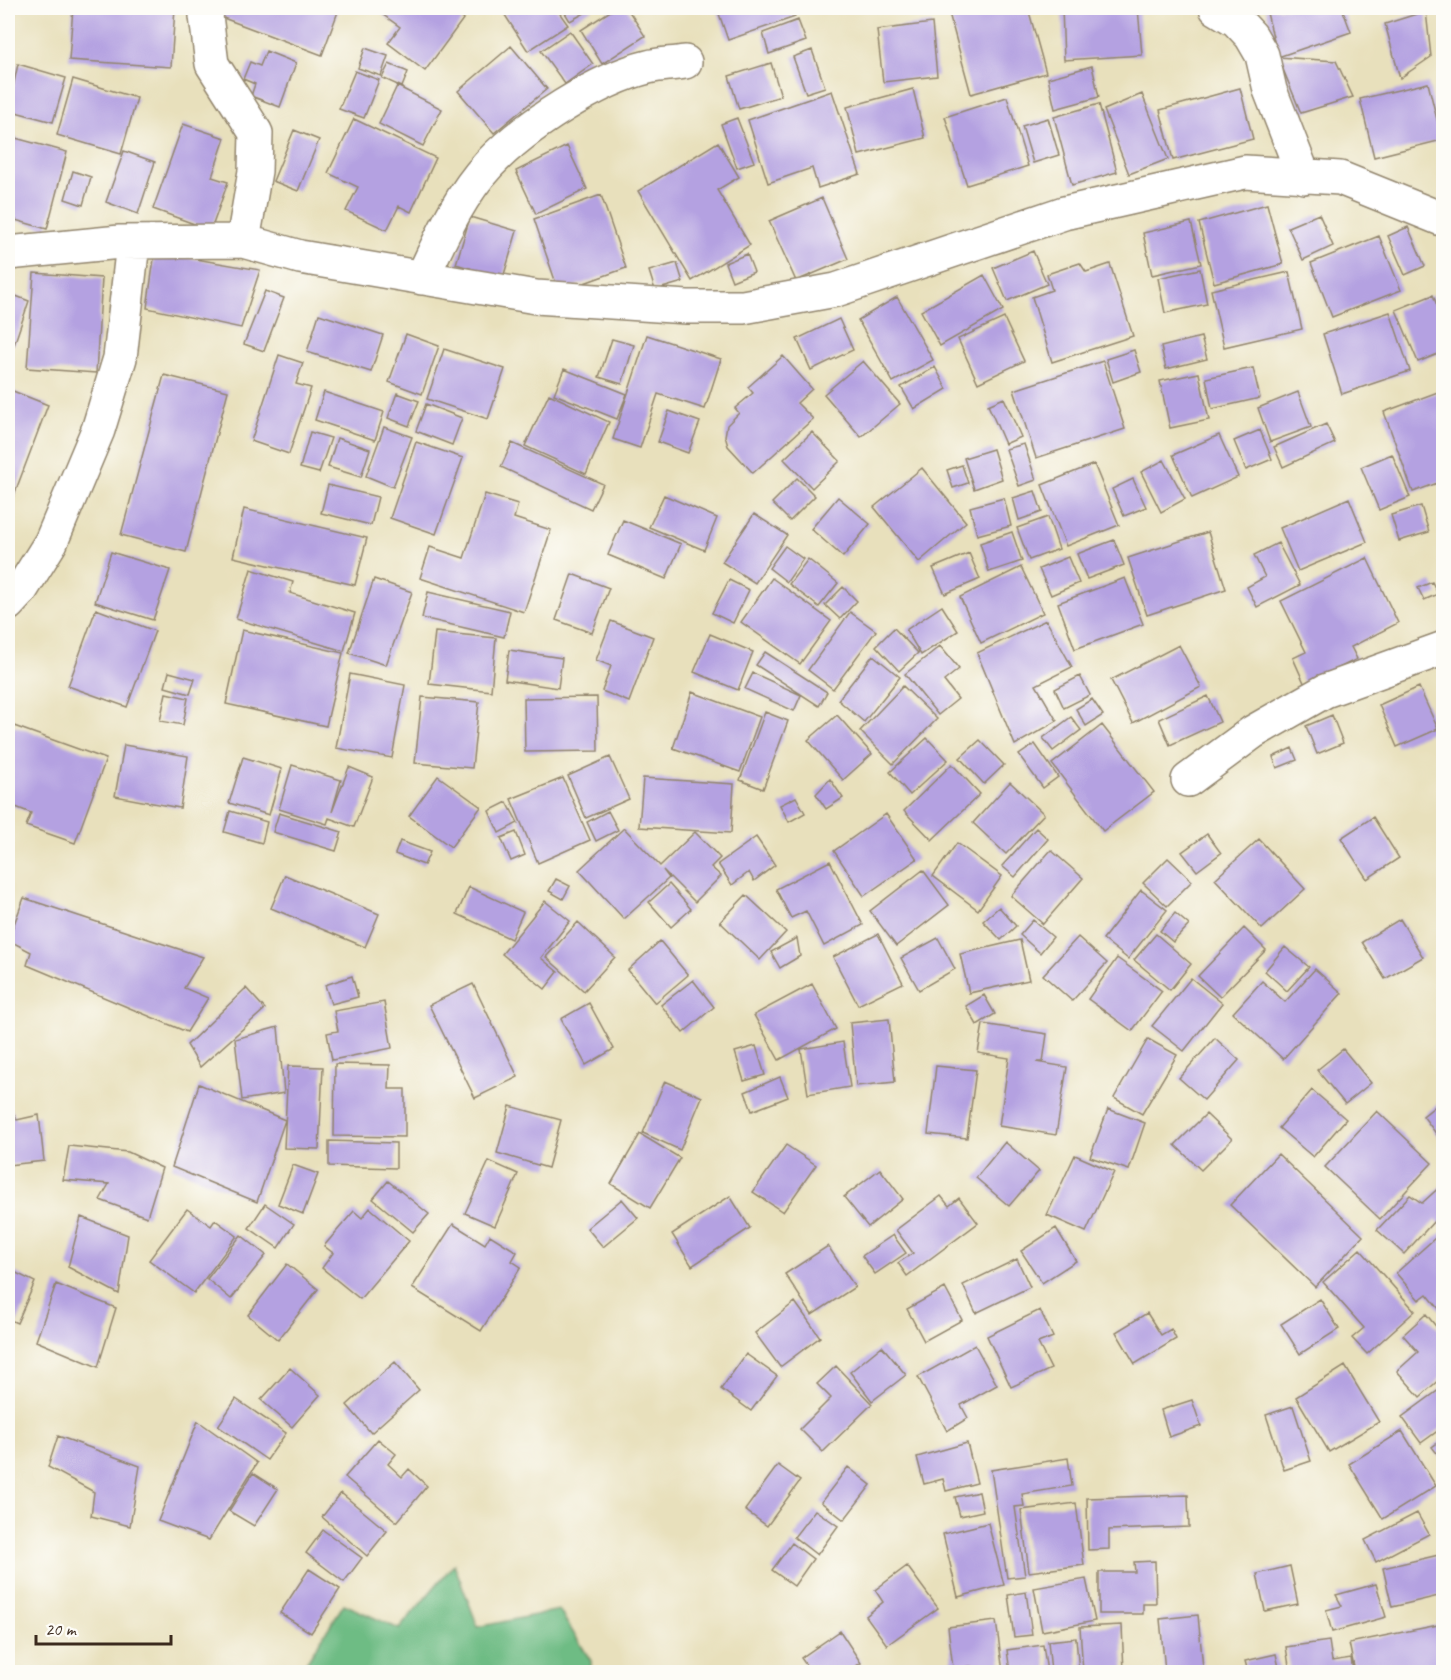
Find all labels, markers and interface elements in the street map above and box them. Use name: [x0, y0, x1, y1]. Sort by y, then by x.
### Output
scale bar: [36, 1608, 171, 1646]
text: 20 m: [45, 1618, 78, 1640]

